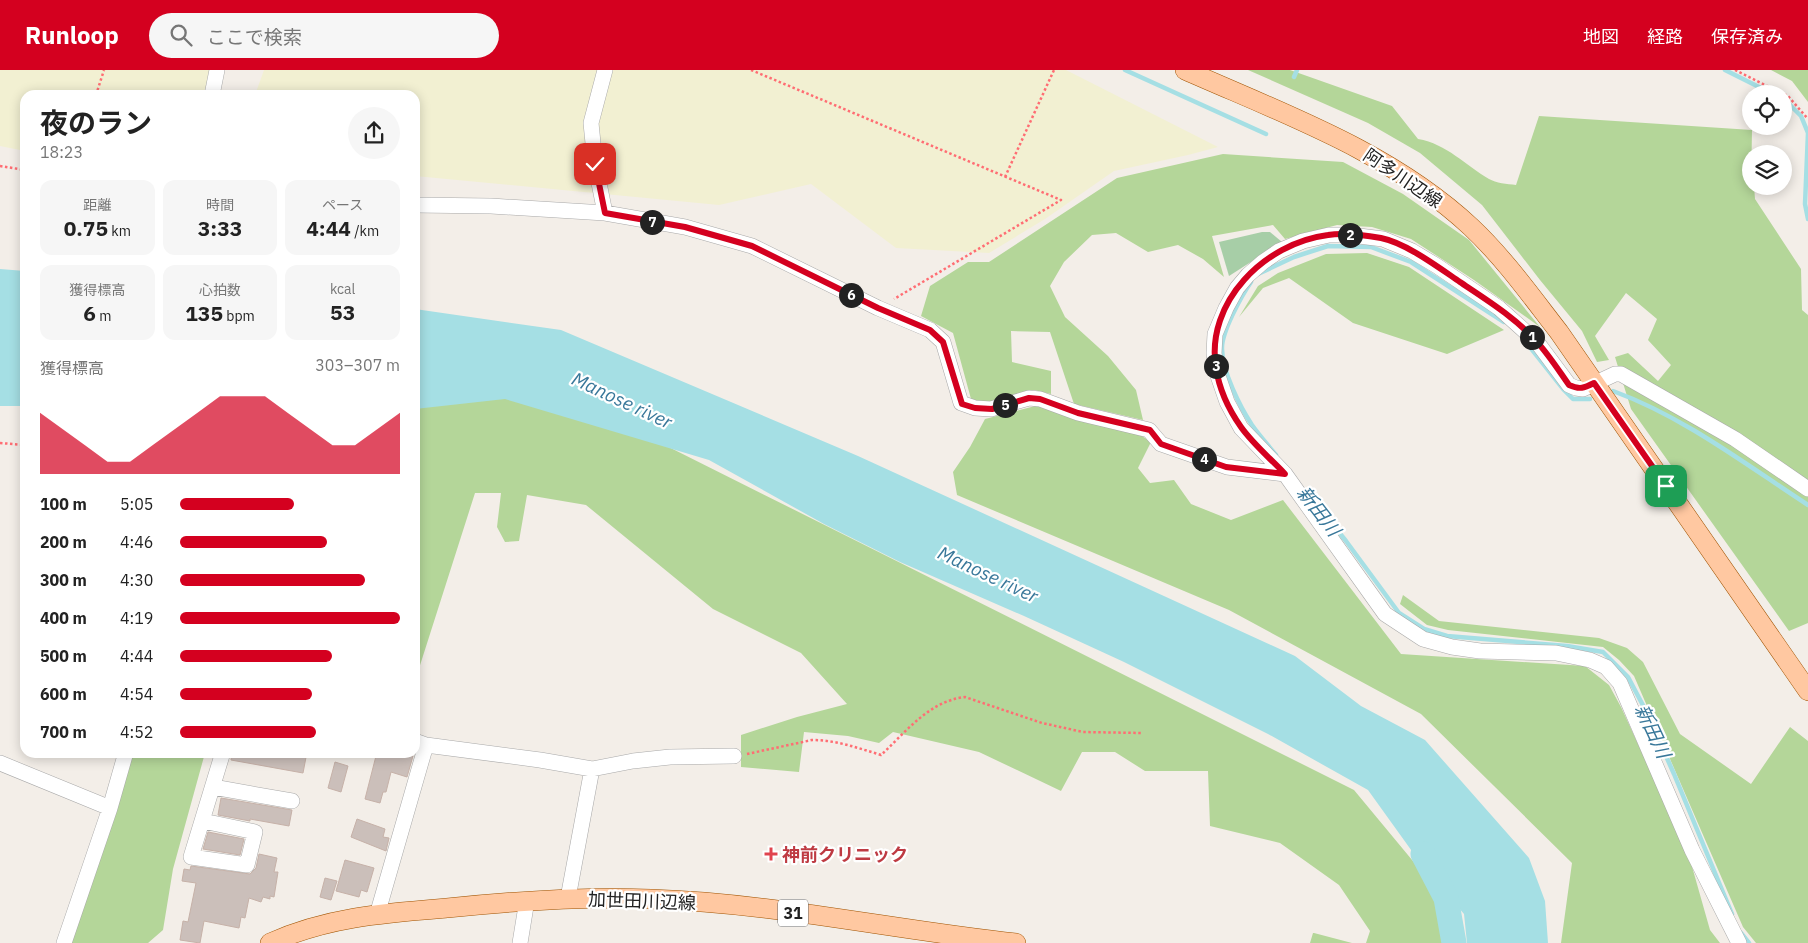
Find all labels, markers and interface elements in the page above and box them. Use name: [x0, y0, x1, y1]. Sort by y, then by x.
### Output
search box: [149, 13, 499, 58]
text: Runloop: [25, 19, 119, 51]
icon: search: [167, 21, 195, 49]
text: ここで検索: [207, 25, 302, 49]
text: 地図: [1583, 25, 1619, 48]
text: 経路: [1647, 25, 1683, 48]
text: 保存済み: [1711, 25, 1783, 48]
map controls: [1742, 85, 1792, 195]
button: locate: [1742, 85, 1792, 135]
text: 夜のラン: [40, 104, 152, 141]
button: share: [348, 107, 400, 159]
text: 18:23: [40, 142, 83, 162]
pin: [574, 143, 616, 185]
street label: 阿多川辺線: [1359, 143, 1447, 213]
button: layers: [1742, 145, 1792, 195]
icon: check: [581, 150, 609, 178]
text: 距離: [83, 196, 111, 214]
text: 時間: [206, 196, 234, 214]
text: ペース: [322, 196, 363, 214]
pin: 7: [640, 210, 664, 234]
text: 7: [648, 213, 657, 231]
text: 0.75: [64, 214, 108, 242]
text: 3:33: [198, 214, 242, 242]
text: 4:44: [306, 214, 351, 242]
text: km: [108, 222, 131, 240]
text: /km: [351, 222, 379, 240]
pin: 2: [1338, 222, 1362, 248]
text: 2: [1346, 226, 1355, 244]
text: kcal: [330, 280, 355, 298]
text: 獲得標高: [69, 281, 125, 299]
text: 心拍数: [199, 281, 241, 299]
pin: 6: [838, 282, 864, 308]
text: 6: [847, 286, 856, 304]
text: 53: [330, 298, 355, 326]
text: 6: [83, 299, 96, 327]
text: 135: [185, 299, 223, 327]
text: m: [96, 307, 111, 325]
text: bpm: [223, 307, 255, 325]
pin: 1: [1520, 324, 1544, 350]
text: 1: [1528, 328, 1537, 346]
pin: 3: [1204, 354, 1228, 378]
text: 303–307 m: [315, 355, 400, 375]
text: 3: [1212, 357, 1221, 375]
text: 獲得標高: [40, 358, 104, 378]
water label: Manose river: [568, 366, 677, 434]
pin: 5: [992, 392, 1018, 418]
text: 5: [1001, 396, 1010, 414]
pin: 4: [1192, 446, 1216, 472]
text: 4: [1200, 450, 1209, 468]
pin: [1645, 465, 1687, 507]
icon: arrive: [1652, 472, 1680, 500]
water label: 新田川: [1292, 481, 1347, 542]
text: 100 m: [40, 494, 87, 514]
text: 5:05: [120, 494, 153, 514]
text: 200 m: [40, 532, 87, 552]
text: 4:46: [120, 532, 153, 552]
water label: Manose river: [934, 540, 1043, 608]
text: 300 m: [40, 570, 87, 590]
text: 4:30: [120, 570, 153, 590]
text: 400 m: [40, 608, 87, 628]
text: 4:19: [120, 608, 153, 628]
text: 500 m: [40, 646, 87, 666]
text: 4:44: [120, 646, 153, 666]
text: 600 m: [40, 684, 87, 704]
text: 4:54: [120, 684, 153, 704]
water label: 新田川: [1630, 700, 1677, 764]
text: 700 m: [40, 722, 87, 742]
text: 4:52: [120, 722, 153, 742]
place label: 神前クリニック: [782, 843, 908, 866]
marker: 神前クリニック: [764, 847, 778, 861]
street label: 加世田川辺線: [588, 888, 696, 914]
road number: 31: [778, 900, 808, 926]

